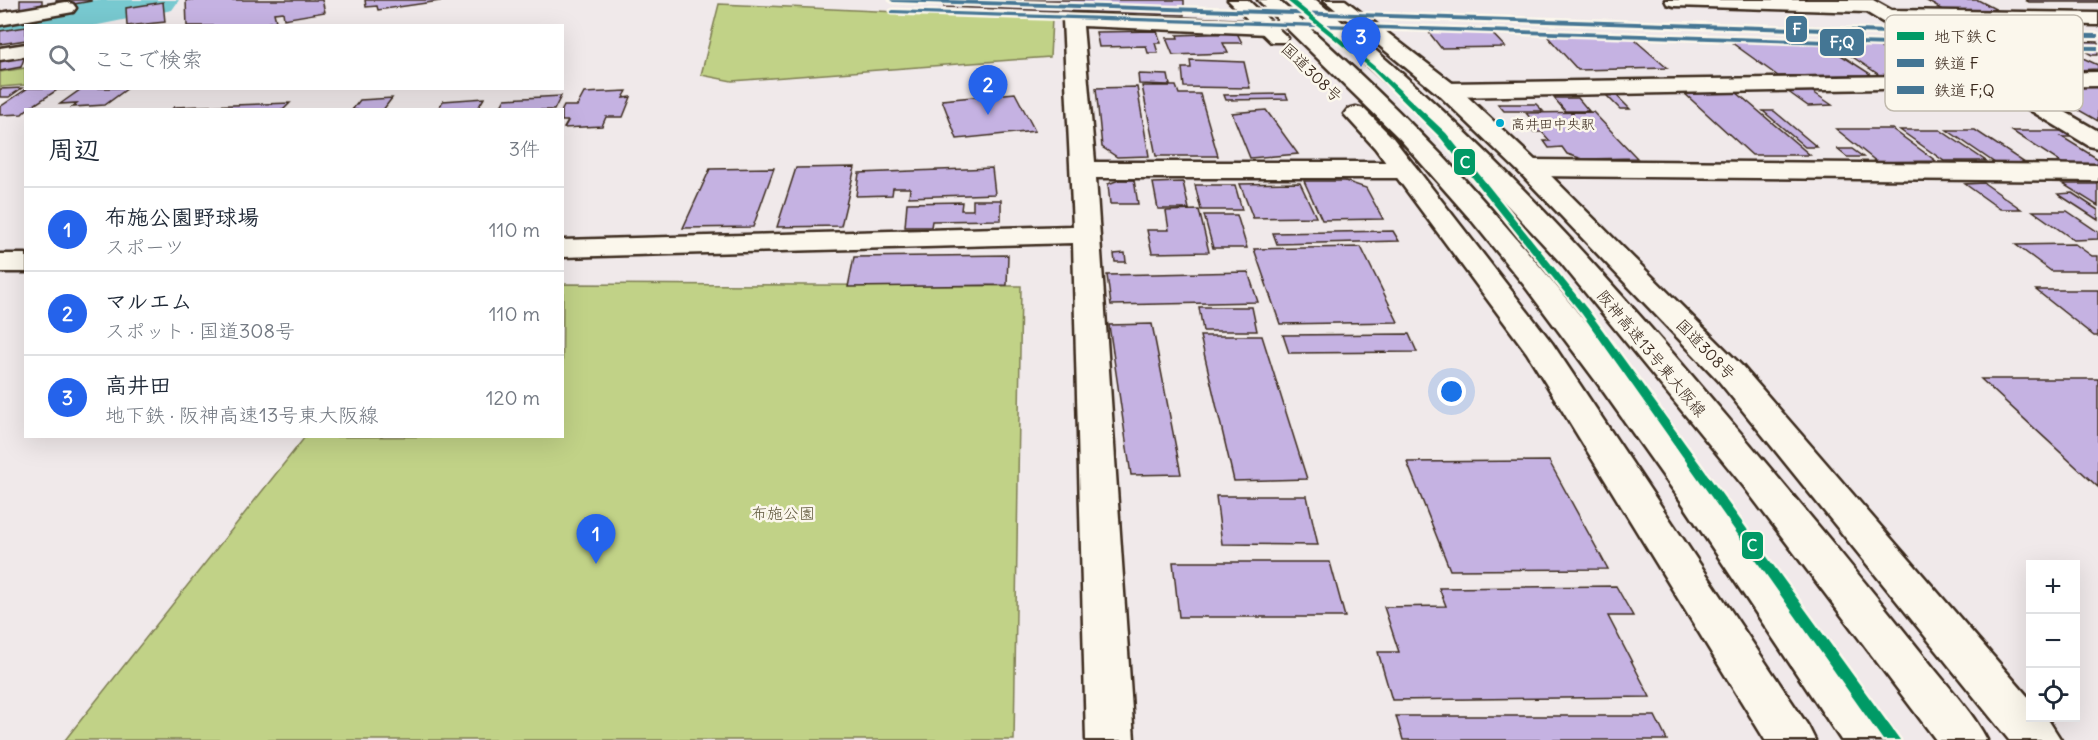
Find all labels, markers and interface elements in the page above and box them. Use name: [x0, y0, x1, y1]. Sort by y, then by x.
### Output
line badge: F: [1785, 15, 1808, 43]
legend: [1885, 15, 2083, 111]
pin: 3: [1342, 17, 1380, 67]
text: F: [1792, 19, 1802, 39]
search box: [24, 24, 564, 90]
text: 地下鉄 C: [1934, 26, 1996, 46]
line badge: F;Q: [1819, 28, 1865, 57]
text: F;Q: [1830, 32, 1854, 52]
street label: 国道308号: [1277, 38, 1347, 106]
icon: search: [45, 41, 78, 74]
text: ここで検索: [93, 45, 203, 73]
text: 鉄道 F: [1934, 53, 1979, 73]
pin: 2: [968, 66, 1008, 115]
text: 鉄道 F;Q: [1934, 80, 1995, 100]
place label: 高井田中央駅: [1511, 115, 1595, 133]
marker: 高井田中央駅: [1494, 117, 1506, 129]
text: 周辺: [48, 133, 100, 166]
text: 3件: [509, 136, 540, 161]
line badge: C: [1453, 148, 1476, 176]
text: C: [1460, 152, 1471, 172]
text: 布施公園野球場: [105, 203, 259, 231]
text: 1: [64, 217, 71, 242]
text: 110 m: [489, 217, 540, 242]
text: スポーツ: [105, 234, 185, 259]
street label: 阪神高速13号東大阪線: [1593, 285, 1711, 421]
text: マルエム: [105, 287, 193, 315]
text: 2: [62, 301, 73, 326]
text: 110 m: [489, 301, 540, 326]
street label: 国道308号: [1672, 314, 1740, 384]
text: スポット · 国道308号: [105, 318, 295, 343]
text: 高井田: [105, 371, 171, 399]
your location: [1437, 377, 1466, 406]
text: 3: [62, 385, 73, 410]
text: 120 m: [486, 385, 540, 410]
text: 地下鉄 · 阪神高速13号東大阪線: [105, 402, 378, 427]
park label: 布施公園: [751, 503, 815, 523]
pin: 1: [576, 514, 616, 564]
line badge: C: [1741, 531, 1764, 560]
text: C: [1747, 535, 1758, 555]
map controls: [2026, 560, 2080, 722]
button: +: [2026, 560, 2080, 614]
button: −: [2026, 614, 2080, 668]
button: locate: [2026, 668, 2080, 722]

